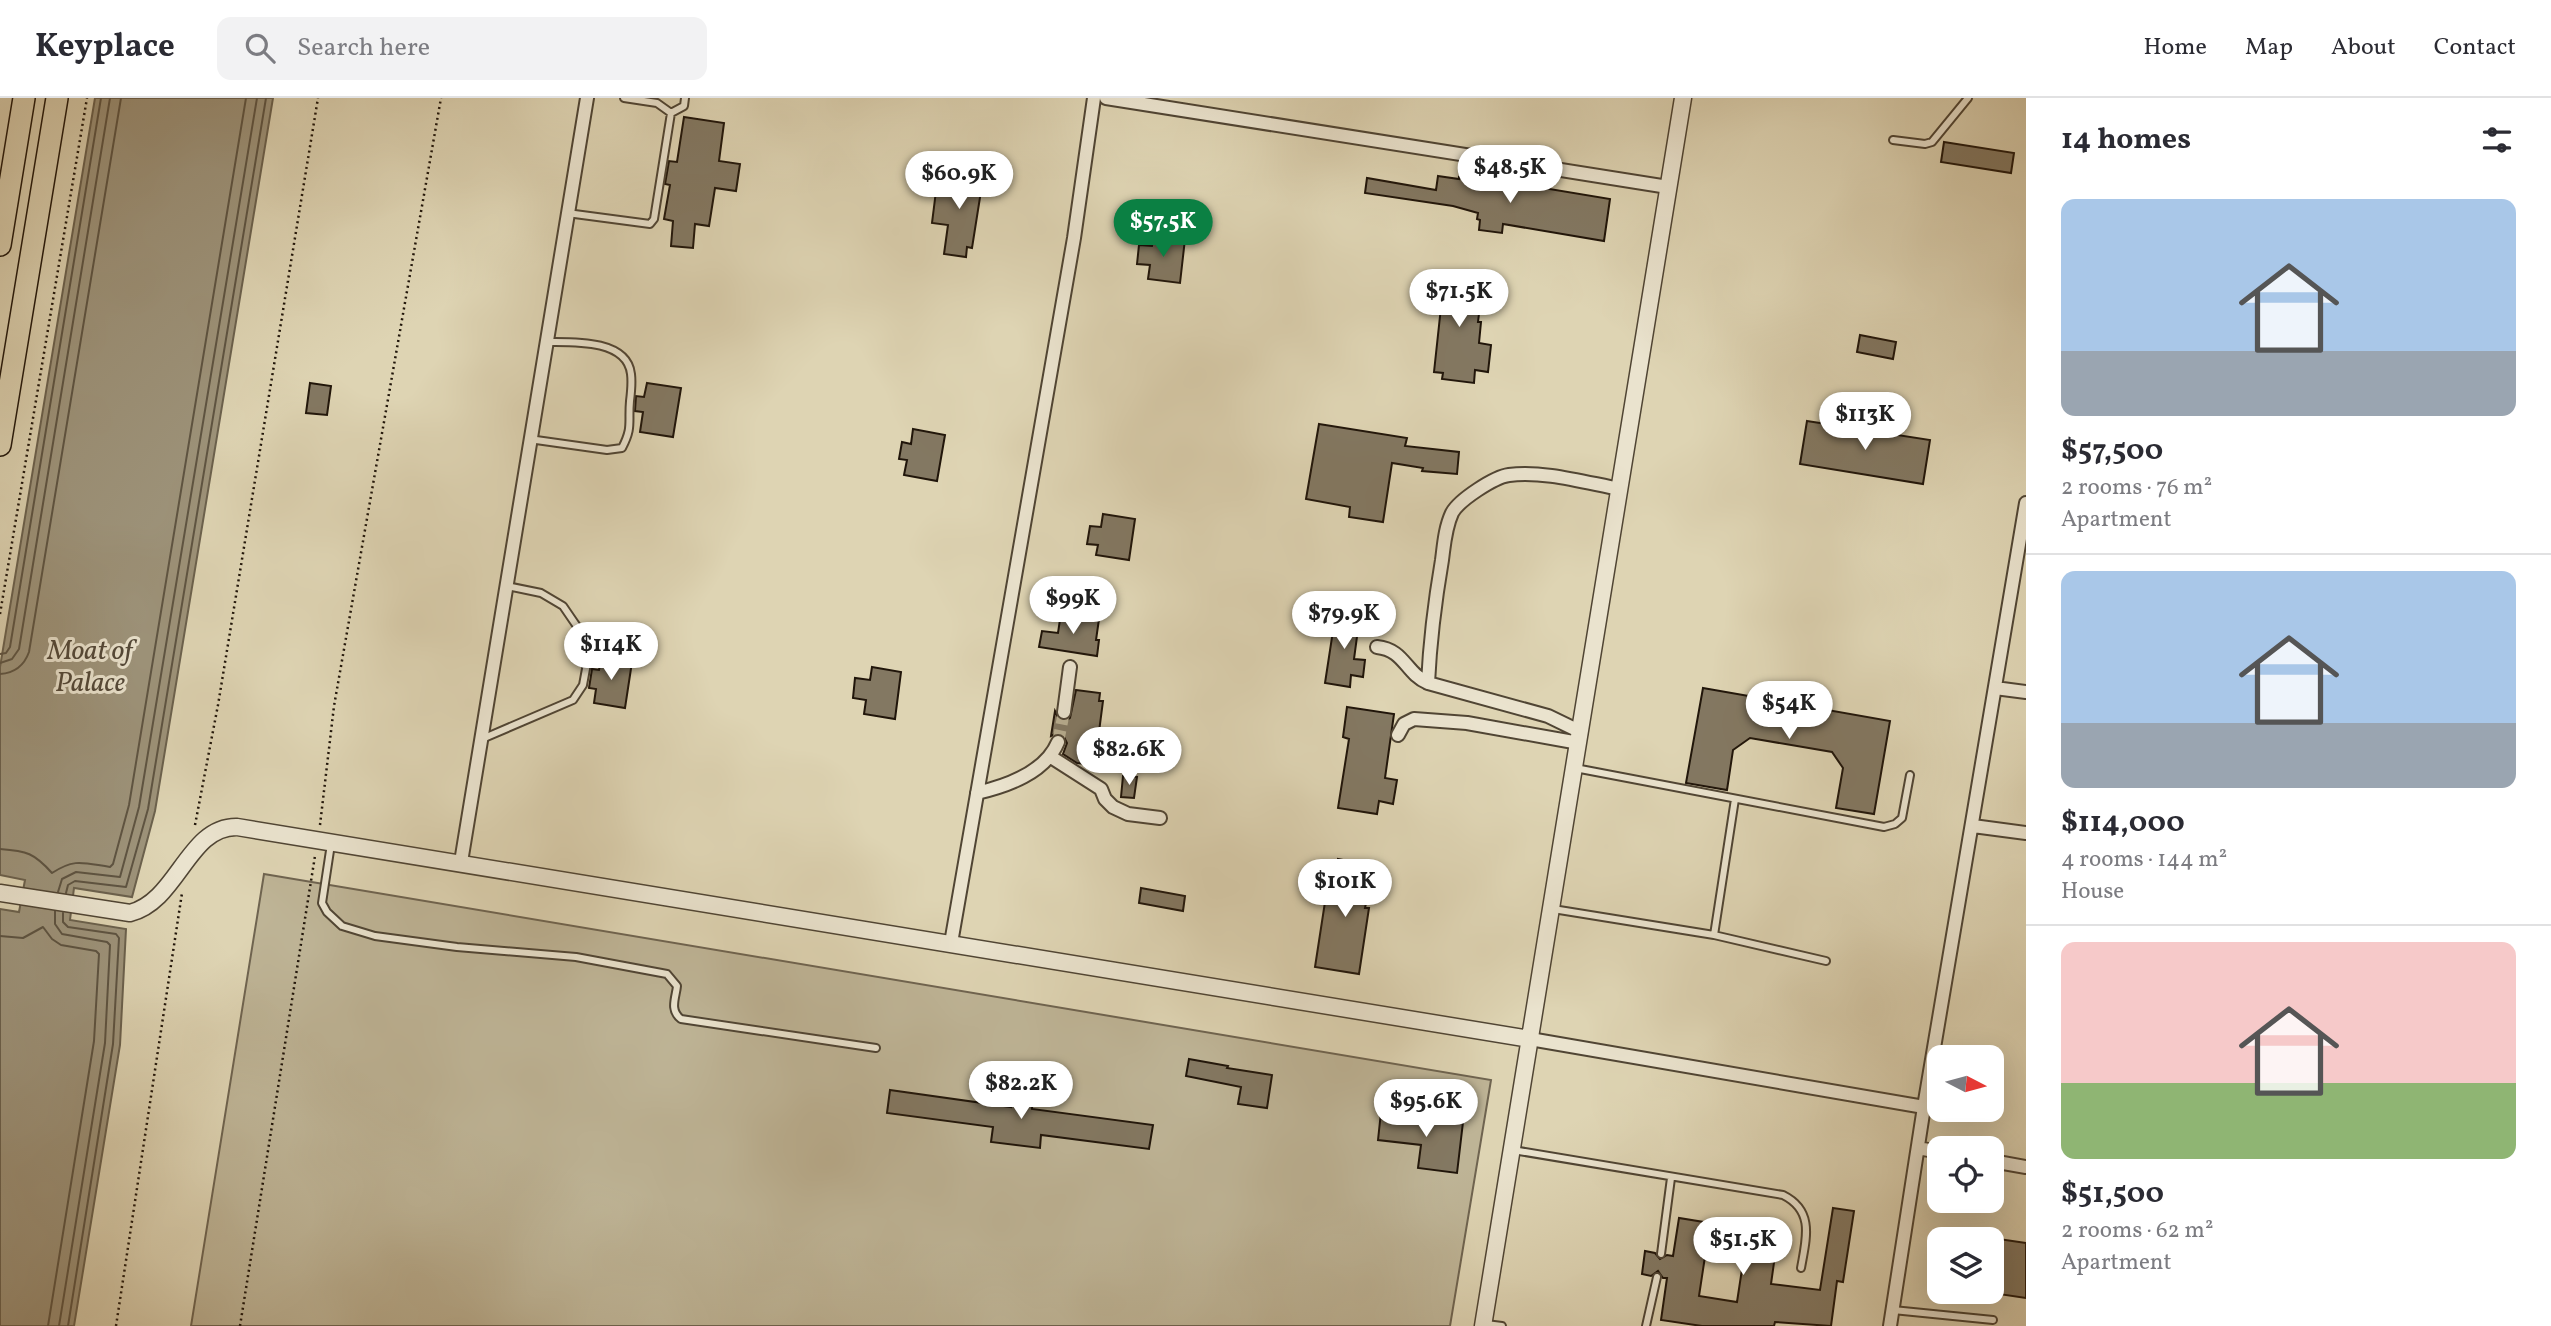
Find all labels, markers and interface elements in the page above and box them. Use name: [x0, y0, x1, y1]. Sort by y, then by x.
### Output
search box: [217, 17, 707, 80]
text: Keyplace: [35, 25, 175, 71]
icon: search: [241, 29, 279, 67]
text: Search here: [297, 30, 430, 66]
text: Home: [2143, 31, 2207, 65]
text: Map: [2245, 31, 2293, 65]
text: About: [2331, 31, 2396, 65]
text: Contact: [2434, 31, 2516, 65]
text: 14 homes: [2061, 119, 2191, 161]
icon: filters: [2478, 121, 2516, 159]
pin: $48.5K: [1453, 146, 1567, 205]
pin: $60.9K: [902, 152, 1016, 211]
text: $48.5K: [1474, 152, 1546, 184]
text: $60.9K: [921, 158, 997, 190]
pin: $57.5K: [1106, 200, 1220, 259]
text: $57.5K: [1130, 206, 1196, 238]
icon: home: [2226, 245, 2352, 371]
pin: $71.5K: [1402, 270, 1516, 329]
text: $71.5K: [1425, 276, 1493, 308]
pin: $113K: [1816, 392, 1914, 452]
text: $113K: [1835, 399, 1895, 431]
text: $57,500: [2061, 430, 2163, 472]
text: 2 rooms · 76 m²: [2061, 472, 2212, 504]
text: Apartment: [2061, 504, 2172, 536]
pin: $99K: [1032, 576, 1114, 636]
text: $99K: [1046, 583, 1101, 615]
pin: $79.9K: [1287, 592, 1401, 651]
text: $79.9K: [1308, 598, 1380, 630]
icon: home: [2226, 617, 2352, 743]
pin: $114K: [562, 622, 660, 682]
text: $114K: [580, 629, 642, 661]
water label: Moat of Palace: [46, 632, 137, 703]
pin: $54K: [1748, 682, 1830, 741]
text: $54K: [1762, 688, 1816, 720]
pin: $82.6K: [1072, 728, 1186, 787]
text: $82.6K: [1093, 734, 1165, 766]
text: $114,000: [2061, 802, 2185, 844]
text: 4 rooms · 144 m²: [2061, 844, 2227, 876]
pin: $101K: [1296, 860, 1394, 919]
text: $101K: [1314, 866, 1376, 898]
text: House: [2061, 876, 2124, 908]
icon: home: [2226, 988, 2352, 1114]
north arrow: [1927, 1045, 2004, 1122]
map controls: [1927, 1045, 2004, 1304]
pin: $82.2K: [964, 1062, 1078, 1121]
text: $82.2K: [985, 1068, 1057, 1100]
pin: $95.6K: [1369, 1080, 1483, 1139]
text: $95.6K: [1390, 1086, 1462, 1118]
button: locate: [1927, 1136, 2004, 1213]
text: $51,500: [2061, 1173, 2164, 1215]
text: 2 rooms · 62 m²: [2061, 1215, 2213, 1247]
pin: $51.5K: [1686, 1218, 1800, 1277]
text: $51.5K: [1709, 1224, 1777, 1256]
button: layers: [1927, 1227, 2004, 1304]
text: Apartment: [2061, 1247, 2172, 1279]

